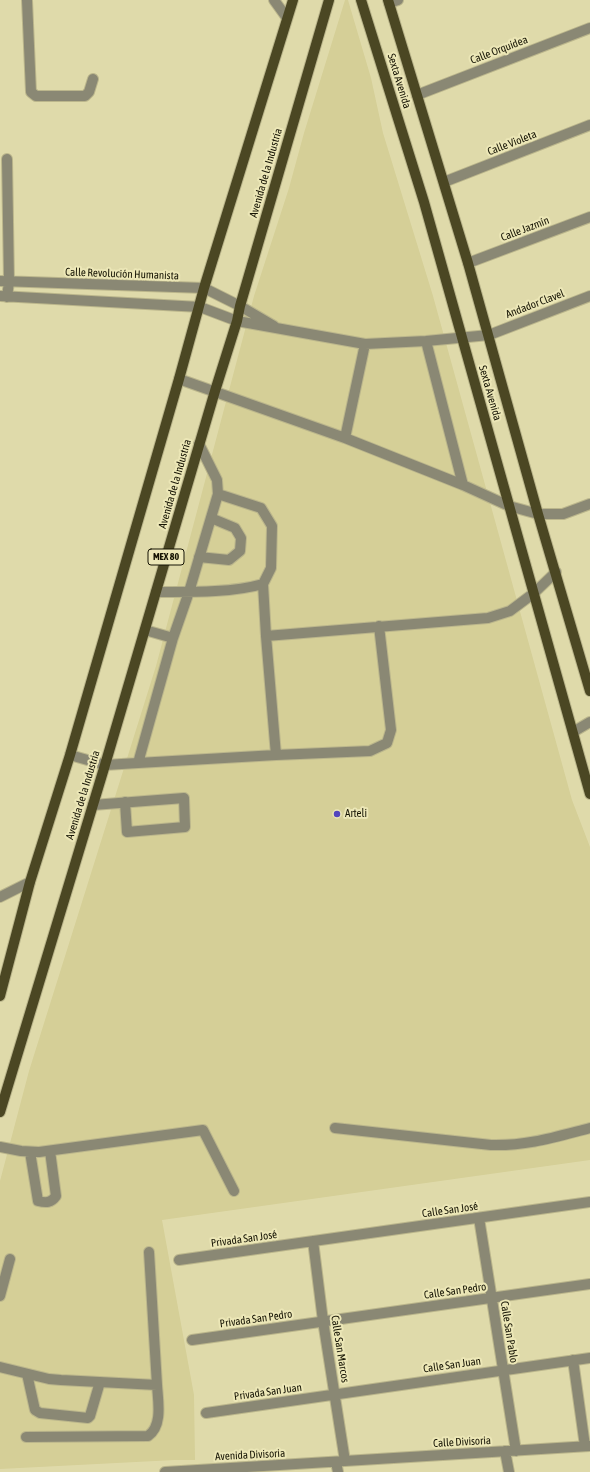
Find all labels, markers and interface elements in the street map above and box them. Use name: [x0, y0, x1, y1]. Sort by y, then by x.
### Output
street label: Calle Orquídea: [468, 33, 530, 67]
street label: Sexta Avenida: [384, 52, 414, 110]
street label: Avenida de la Industria: [247, 127, 285, 219]
street label: Calle Violeta: [486, 128, 538, 158]
street label: Calle Jazmín: [499, 214, 551, 244]
street label: Calle Revolución Humanista: [65, 265, 179, 283]
street label: Andador Clavel: [504, 287, 566, 321]
street label: Sexta Avenida: [476, 364, 504, 422]
street label: Avenida de la Industria: [156, 438, 194, 530]
road number: MEX 80: [148, 549, 184, 565]
street label: Avenida de la Industria: [63, 749, 103, 841]
place label: Arteli: [345, 807, 367, 821]
marker: Arteli: [332, 809, 342, 819]
street label: Calle San José: [421, 1200, 479, 1220]
street label: Privada San José: [210, 1228, 278, 1250]
street label: Calle San Pedro: [423, 1280, 487, 1302]
street label: Calle San Pablo: [498, 1300, 520, 1364]
street label: Privada San Pedro: [219, 1307, 293, 1331]
street label: Calle San Marcos: [328, 1315, 352, 1383]
street label: Calle San Juan: [422, 1354, 482, 1376]
street label: Privada San Juan: [233, 1381, 303, 1403]
street label: Calle Divisoria: [433, 1434, 491, 1450]
street label: Avenida Divisoria: [215, 1447, 285, 1463]

